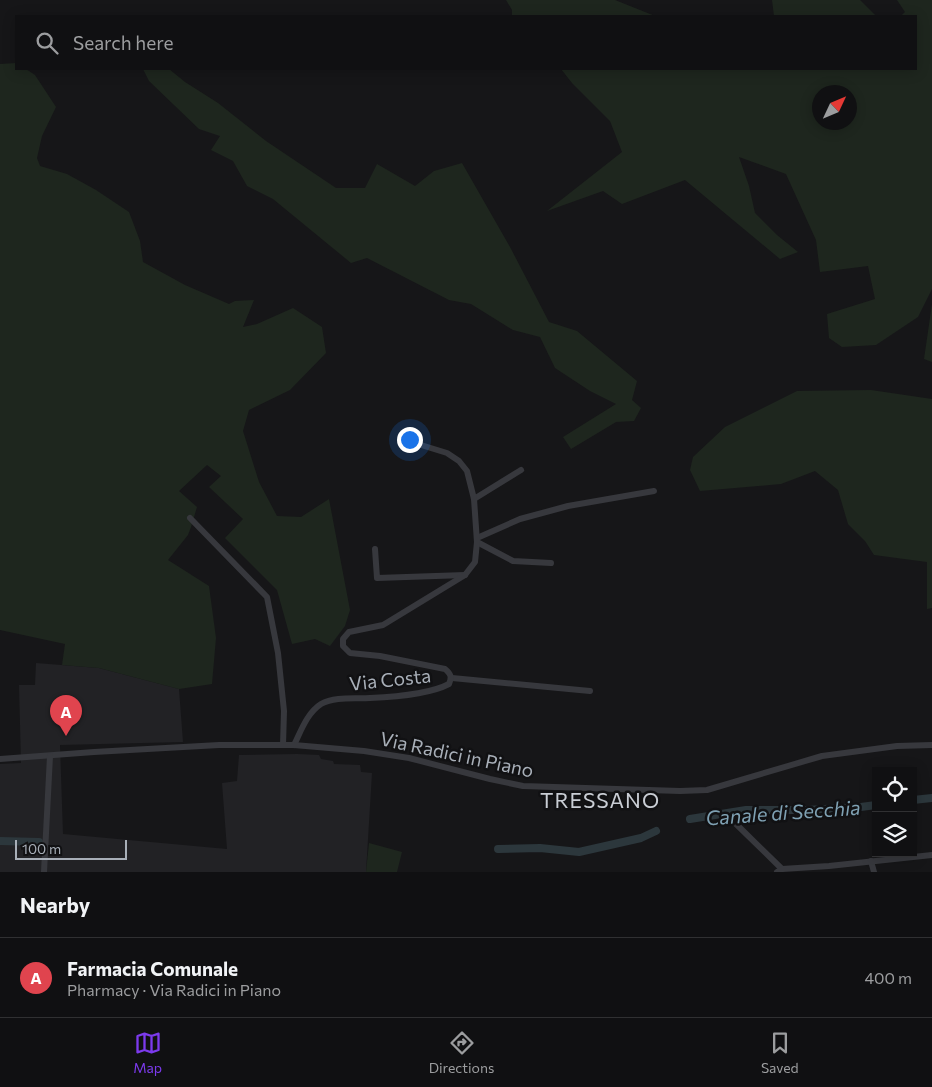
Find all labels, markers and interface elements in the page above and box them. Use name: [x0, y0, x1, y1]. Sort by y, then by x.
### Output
search box: [15, 15, 917, 70]
icon: search: [33, 29, 61, 57]
text: Search here: [73, 31, 173, 54]
north arrow: [812, 85, 857, 130]
your location: [397, 427, 423, 453]
street label: Via Costa: [348, 663, 432, 695]
pin: A: [50, 695, 82, 736]
street label: Via Radici in Piano: [378, 727, 536, 781]
map controls: [872, 767, 917, 857]
button: locate: [872, 767, 917, 812]
district label: TRESSANO: [540, 787, 660, 812]
water label: Canale di Secchia: [705, 795, 861, 829]
button: layers: [872, 812, 917, 857]
scale bar: [15, 837, 128, 860]
text: 100 m: [22, 840, 61, 857]
text: Nearby: [20, 892, 90, 917]
text: Farmacia Comunale: [67, 957, 238, 980]
text: A: [30, 968, 42, 987]
text: 400 m: [864, 968, 912, 987]
text: Pharmacy · Via Radici in Piano: [67, 980, 281, 999]
tab: Map: [133, 1029, 162, 1076]
tab: Directions: [429, 1029, 494, 1076]
tab: Saved: [761, 1029, 799, 1076]

